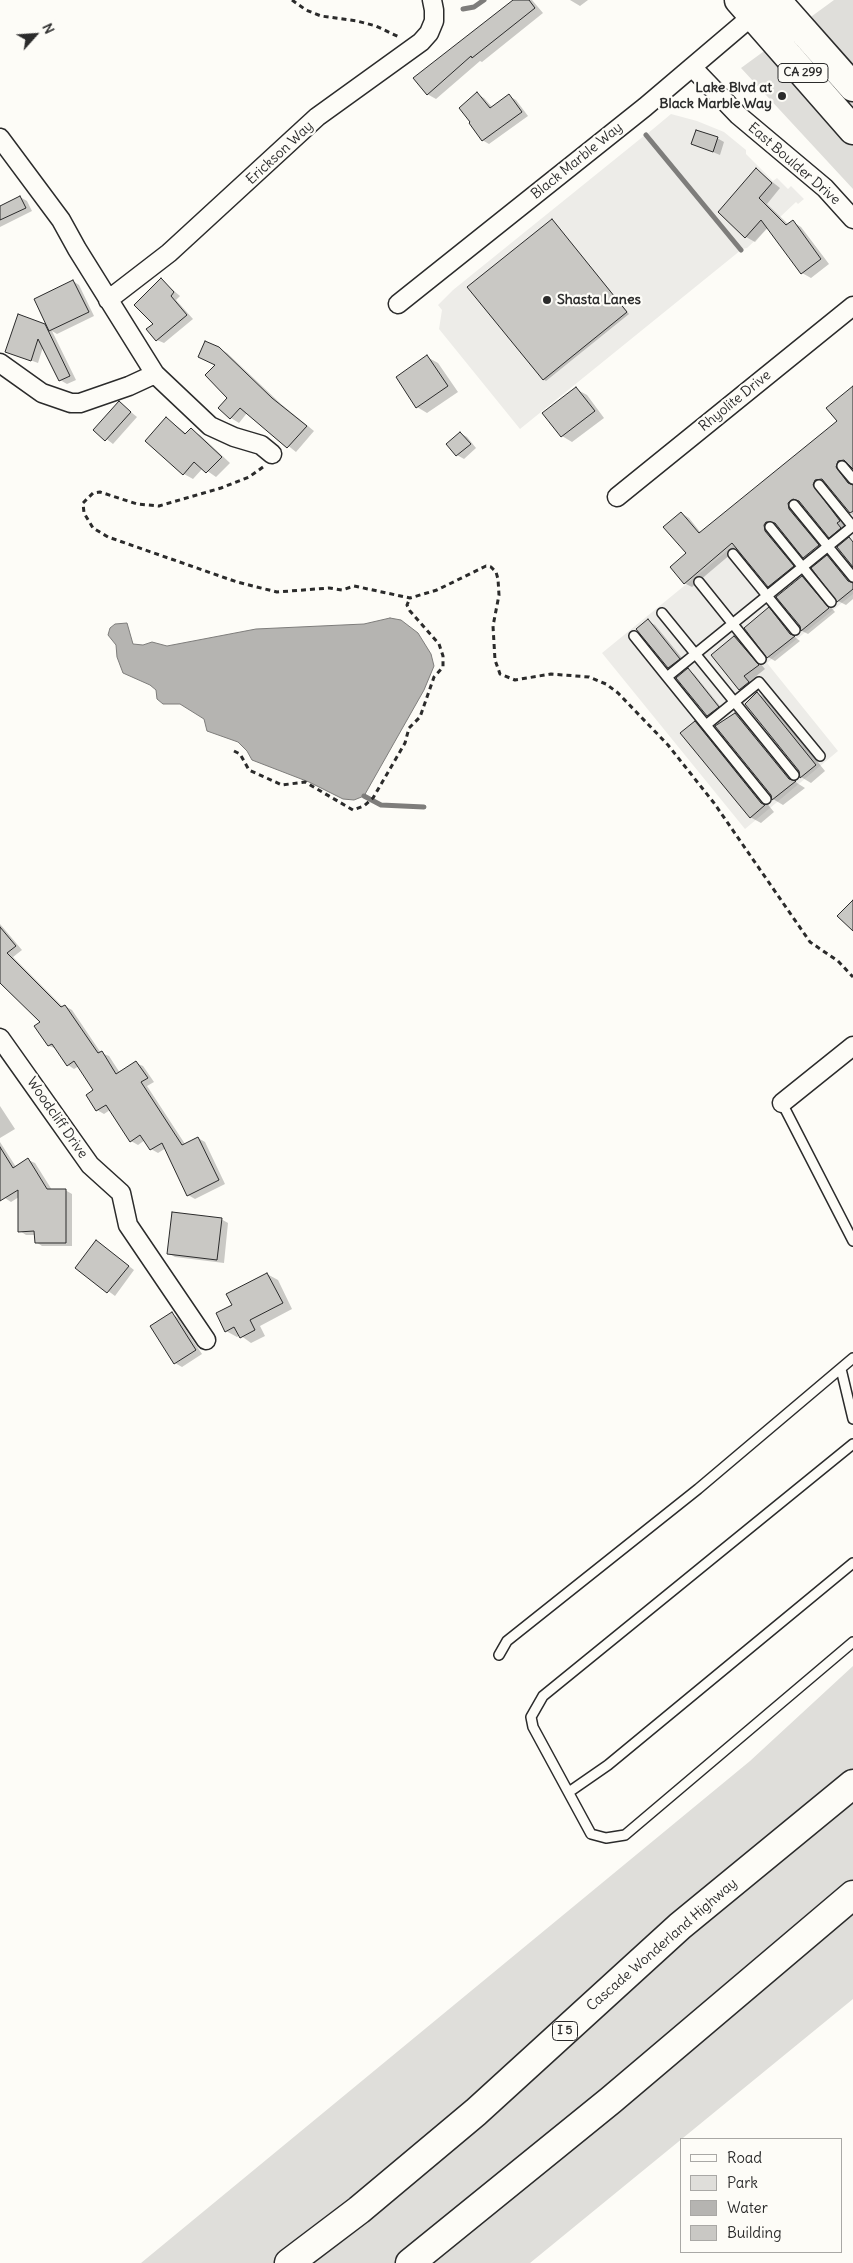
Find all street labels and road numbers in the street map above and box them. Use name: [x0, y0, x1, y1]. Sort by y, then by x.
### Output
road number: CA 299: [778, 64, 828, 82]
street label: Erickson Way: [243, 118, 317, 188]
street label: Black Marble Way: [528, 119, 626, 203]
street label: East Boulder Drive: [744, 119, 844, 209]
street label: Rhyolite Drive: [696, 367, 774, 435]
street label: Woodcliff Drive: [23, 1074, 91, 1162]
street label: Cascade Wonderland Highway: [583, 1875, 741, 2015]
road number: I 5: [552, 2022, 578, 2040]

